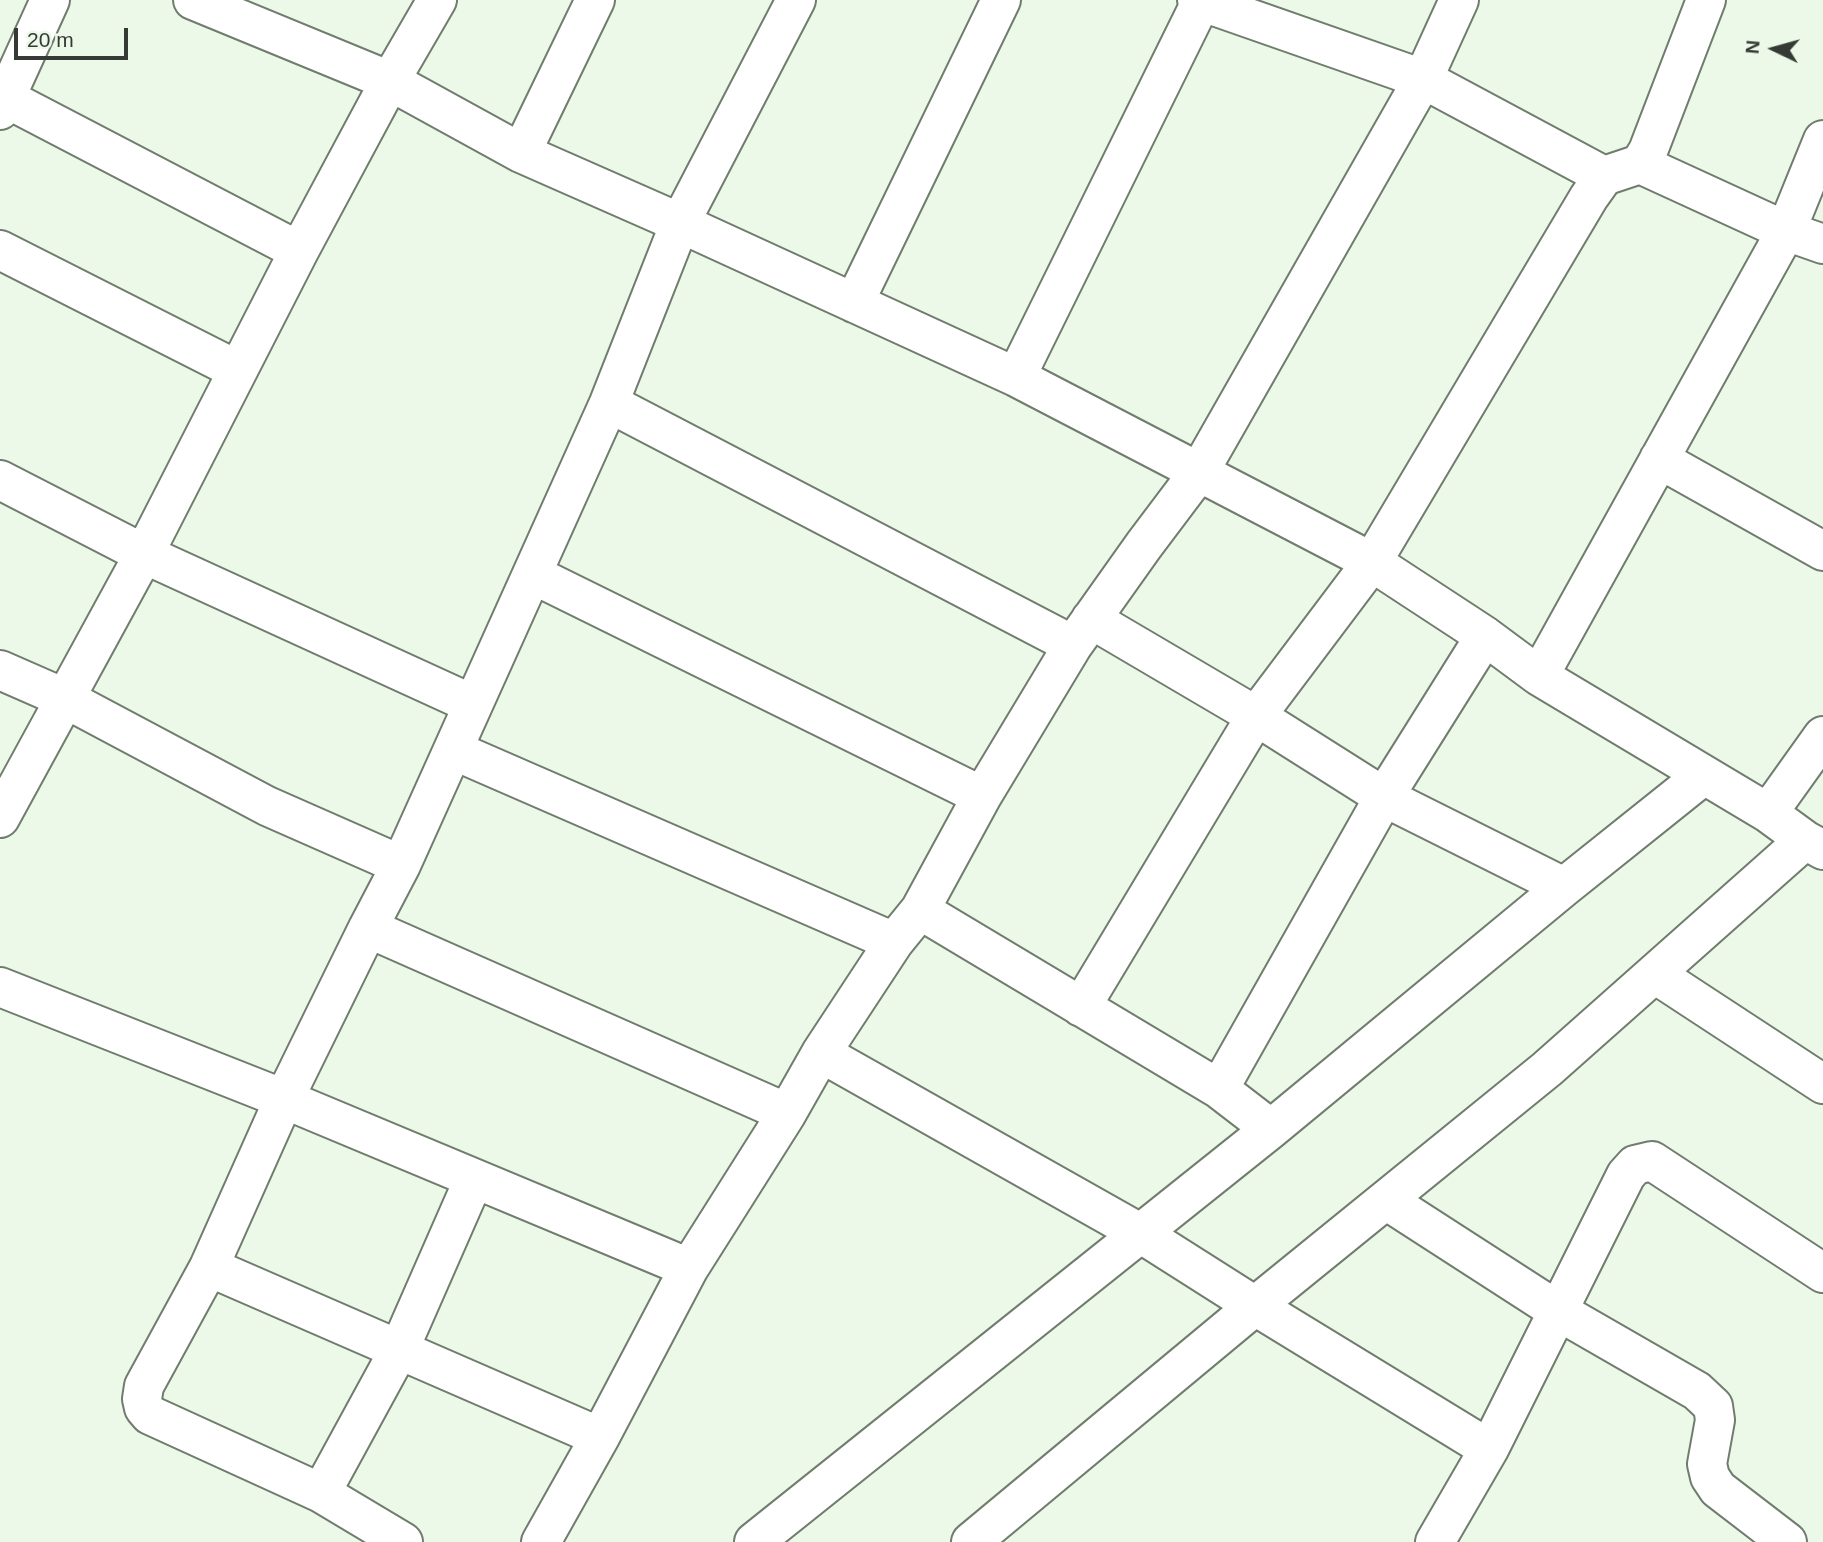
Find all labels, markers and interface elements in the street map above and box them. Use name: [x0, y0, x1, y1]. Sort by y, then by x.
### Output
scale bar: [18, 14, 131, 58]
north arrow: [1739, 14, 1809, 84]
text: 20 m: [27, 28, 74, 51]
text: N: [1742, 39, 1764, 55]

